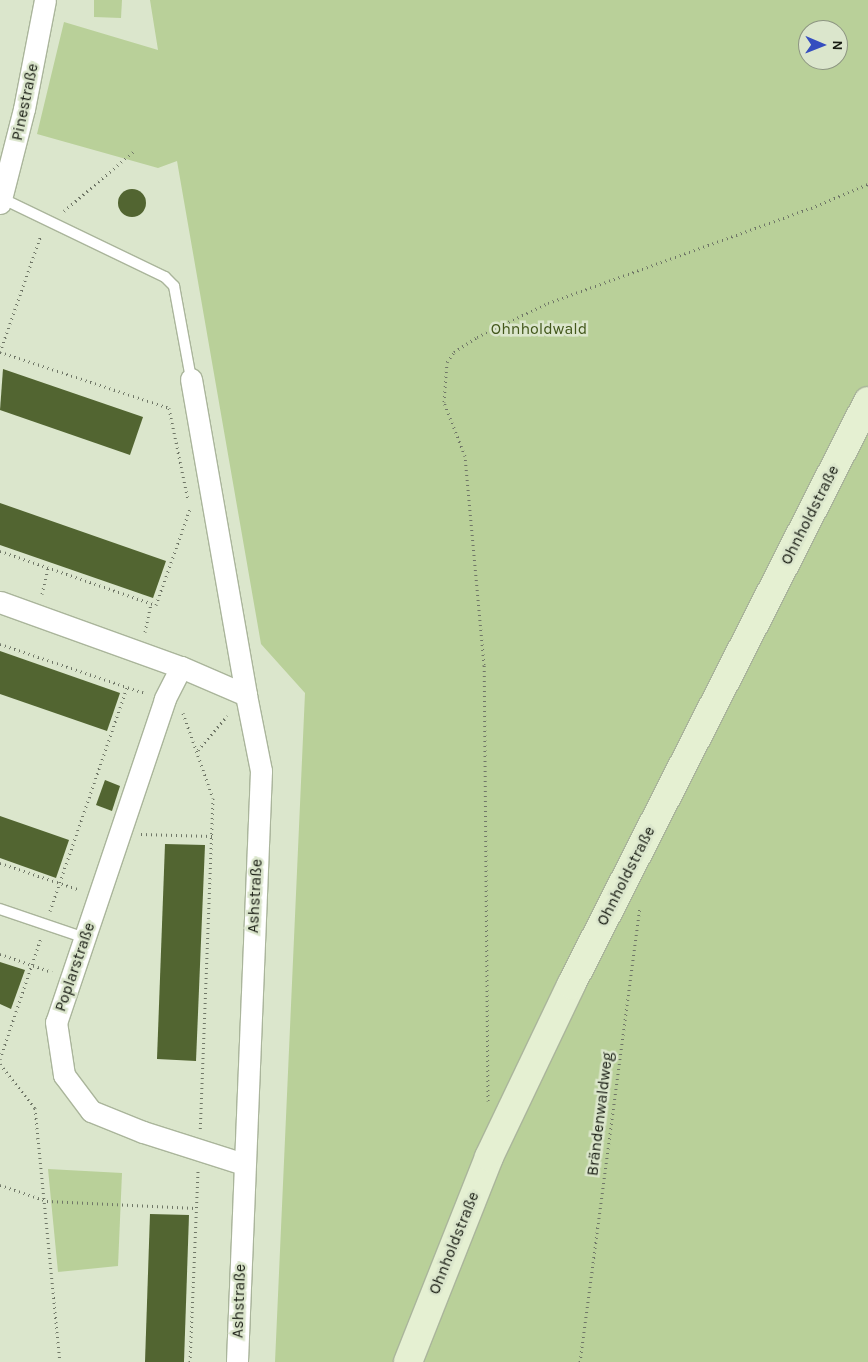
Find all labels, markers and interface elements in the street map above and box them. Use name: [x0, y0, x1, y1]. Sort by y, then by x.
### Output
north arrow: [798, 20, 848, 70]
text: N: [829, 40, 846, 50]
street label: Pinestraße: [7, 62, 43, 142]
park label: Ohnholdwald: [491, 319, 587, 339]
street label: Ohnholdstraße: [777, 462, 843, 568]
street label: Ohnholdstraße: [593, 823, 659, 929]
street label: Ashstraße: [243, 858, 267, 934]
street label: Poplarstraße: [51, 920, 99, 1014]
street label: Brändenwaldweg: [583, 1051, 617, 1177]
street label: Ohnholdstraße: [425, 1189, 483, 1297]
street label: Ashstraße: [228, 1264, 250, 1338]

